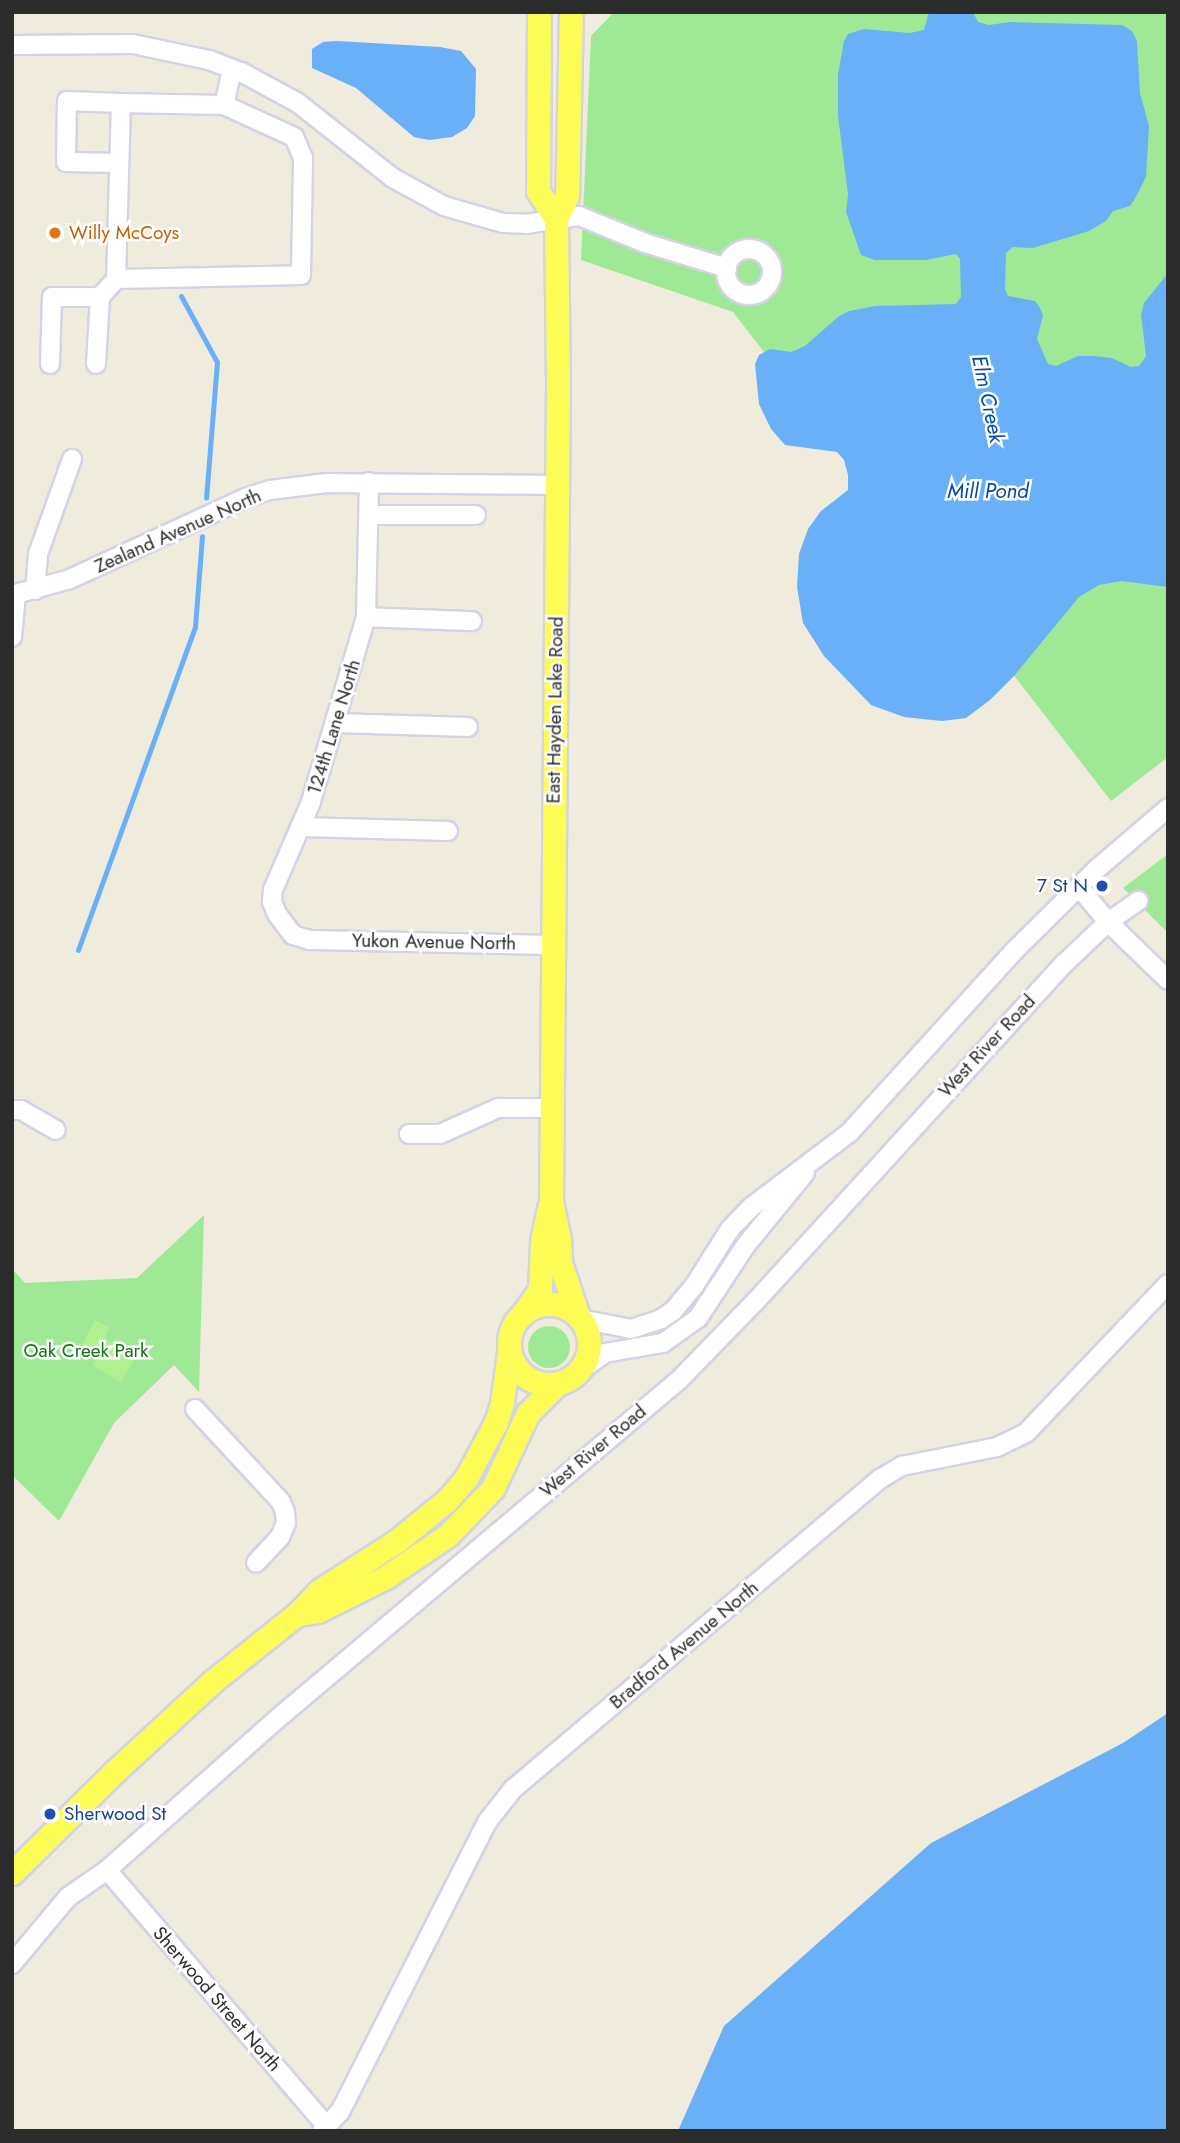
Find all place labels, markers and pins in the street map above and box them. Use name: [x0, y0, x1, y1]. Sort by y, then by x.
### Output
place label: Willy McCoys: [69, 222, 179, 244]
marker: Willy McCoys: [47, 225, 63, 241]
place label: 7 St N: [1037, 875, 1088, 897]
marker: 7 St N: [1094, 878, 1110, 894]
place label: Sherwood St: [64, 1803, 166, 1825]
marker: Sherwood St: [42, 1806, 58, 1822]

